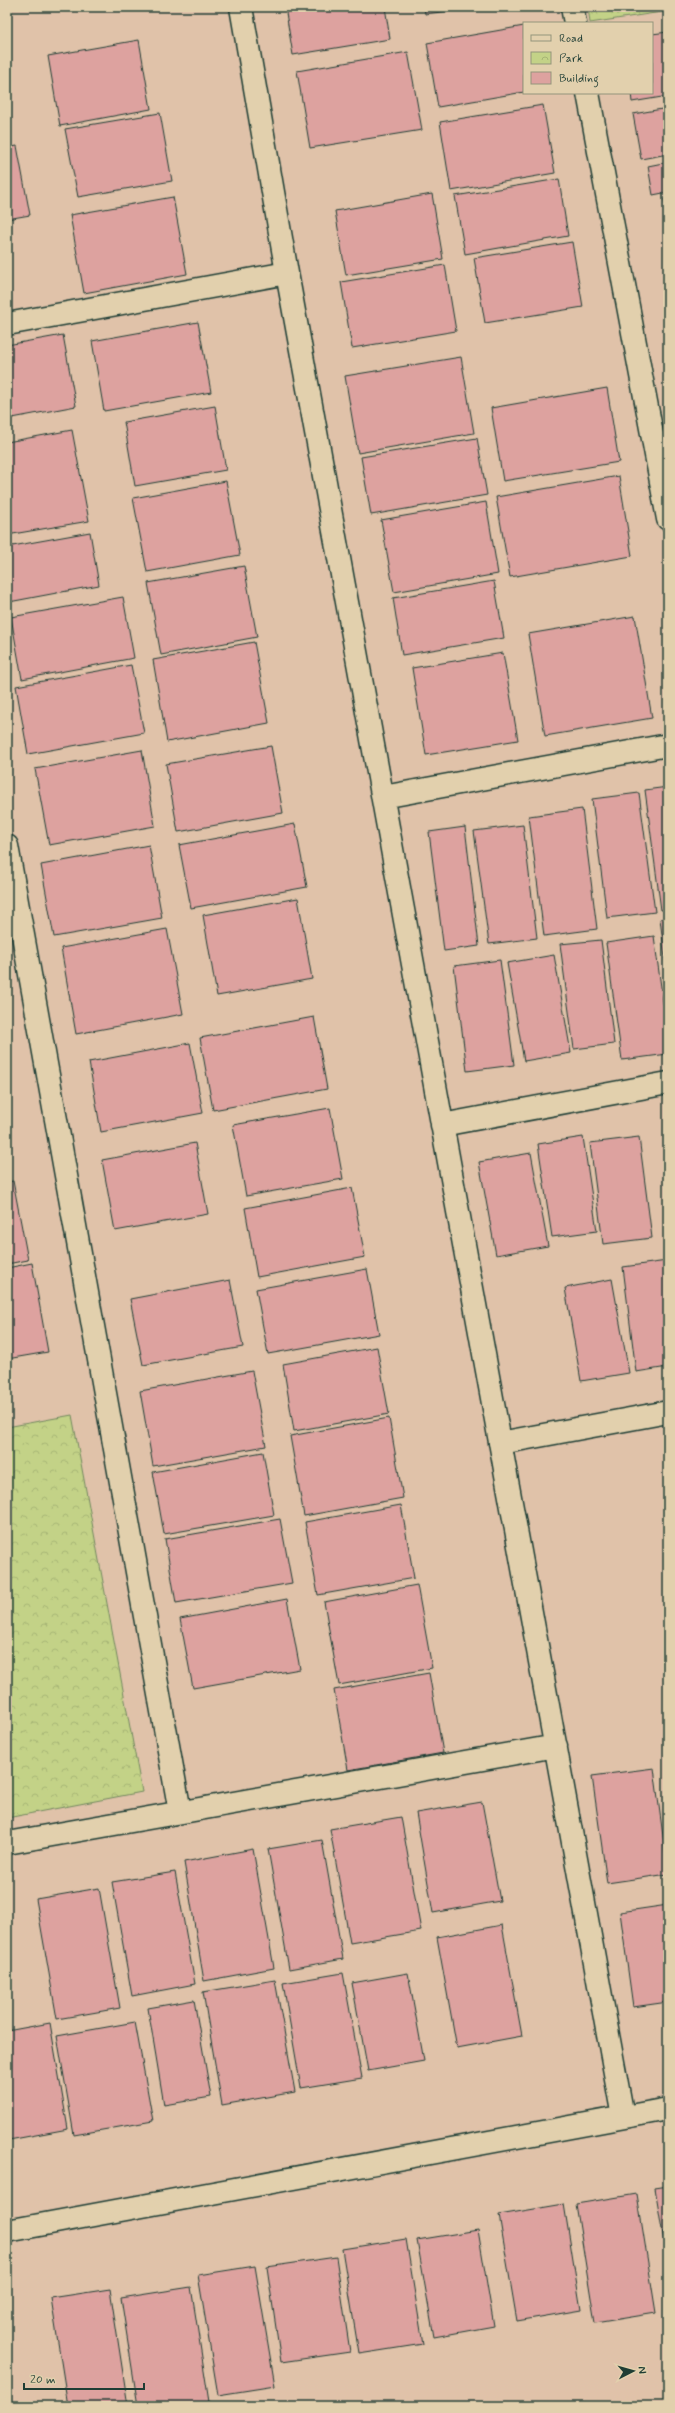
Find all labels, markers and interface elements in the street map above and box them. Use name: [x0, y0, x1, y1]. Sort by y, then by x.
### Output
legend: [523, 22, 653, 94]
text: Road: [559, 31, 583, 47]
text: Park: [559, 51, 583, 67]
text: Building: [559, 71, 599, 88]
north arrow: [613, 2351, 653, 2391]
scale bar: [24, 2365, 144, 2391]
text: N: [635, 2366, 649, 2374]
text: 20 m: [30, 2372, 56, 2388]

